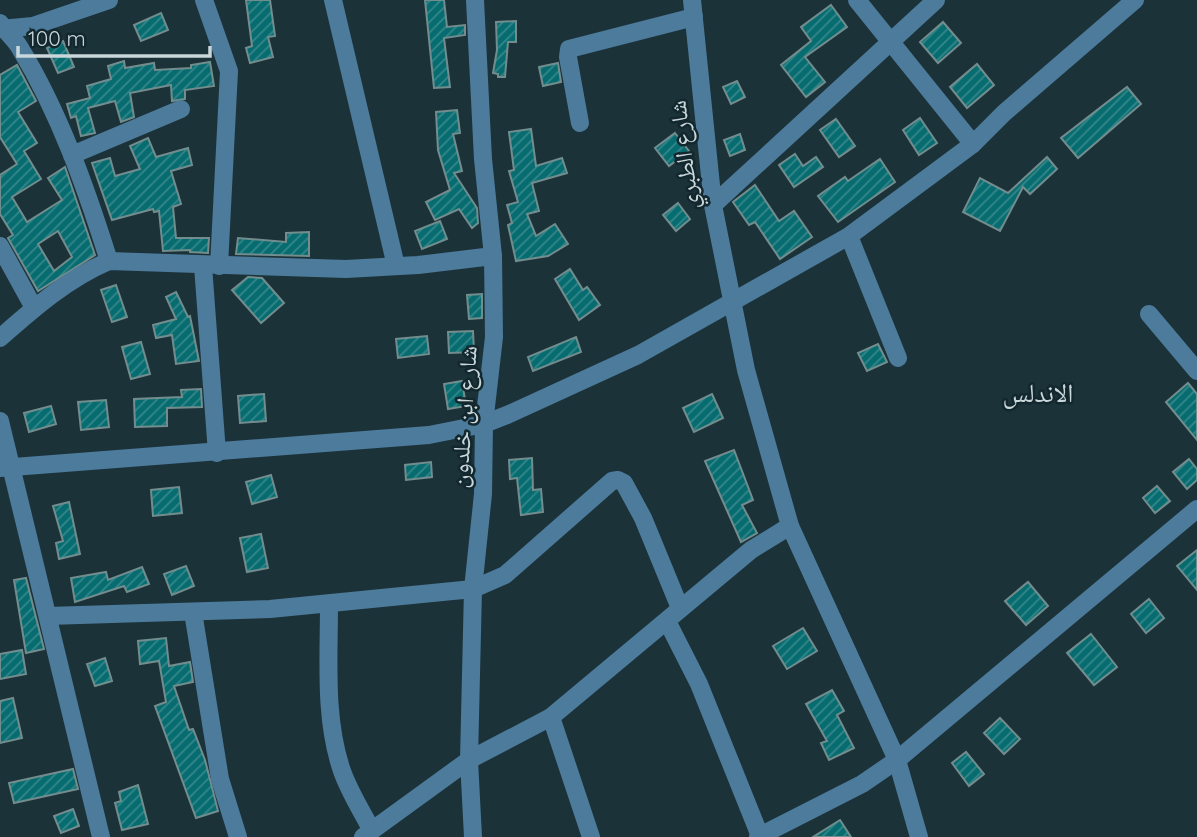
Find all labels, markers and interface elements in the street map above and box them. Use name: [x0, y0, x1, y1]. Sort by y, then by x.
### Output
scale bar: [18, 14, 210, 58]
text: 100 m: [28, 25, 86, 51]
street label: شارع الطبري: [661, 98, 710, 211]
street label: شارع ابن خلدون: [443, 345, 484, 489]
district label: الاندلس: [1002, 376, 1074, 409]

